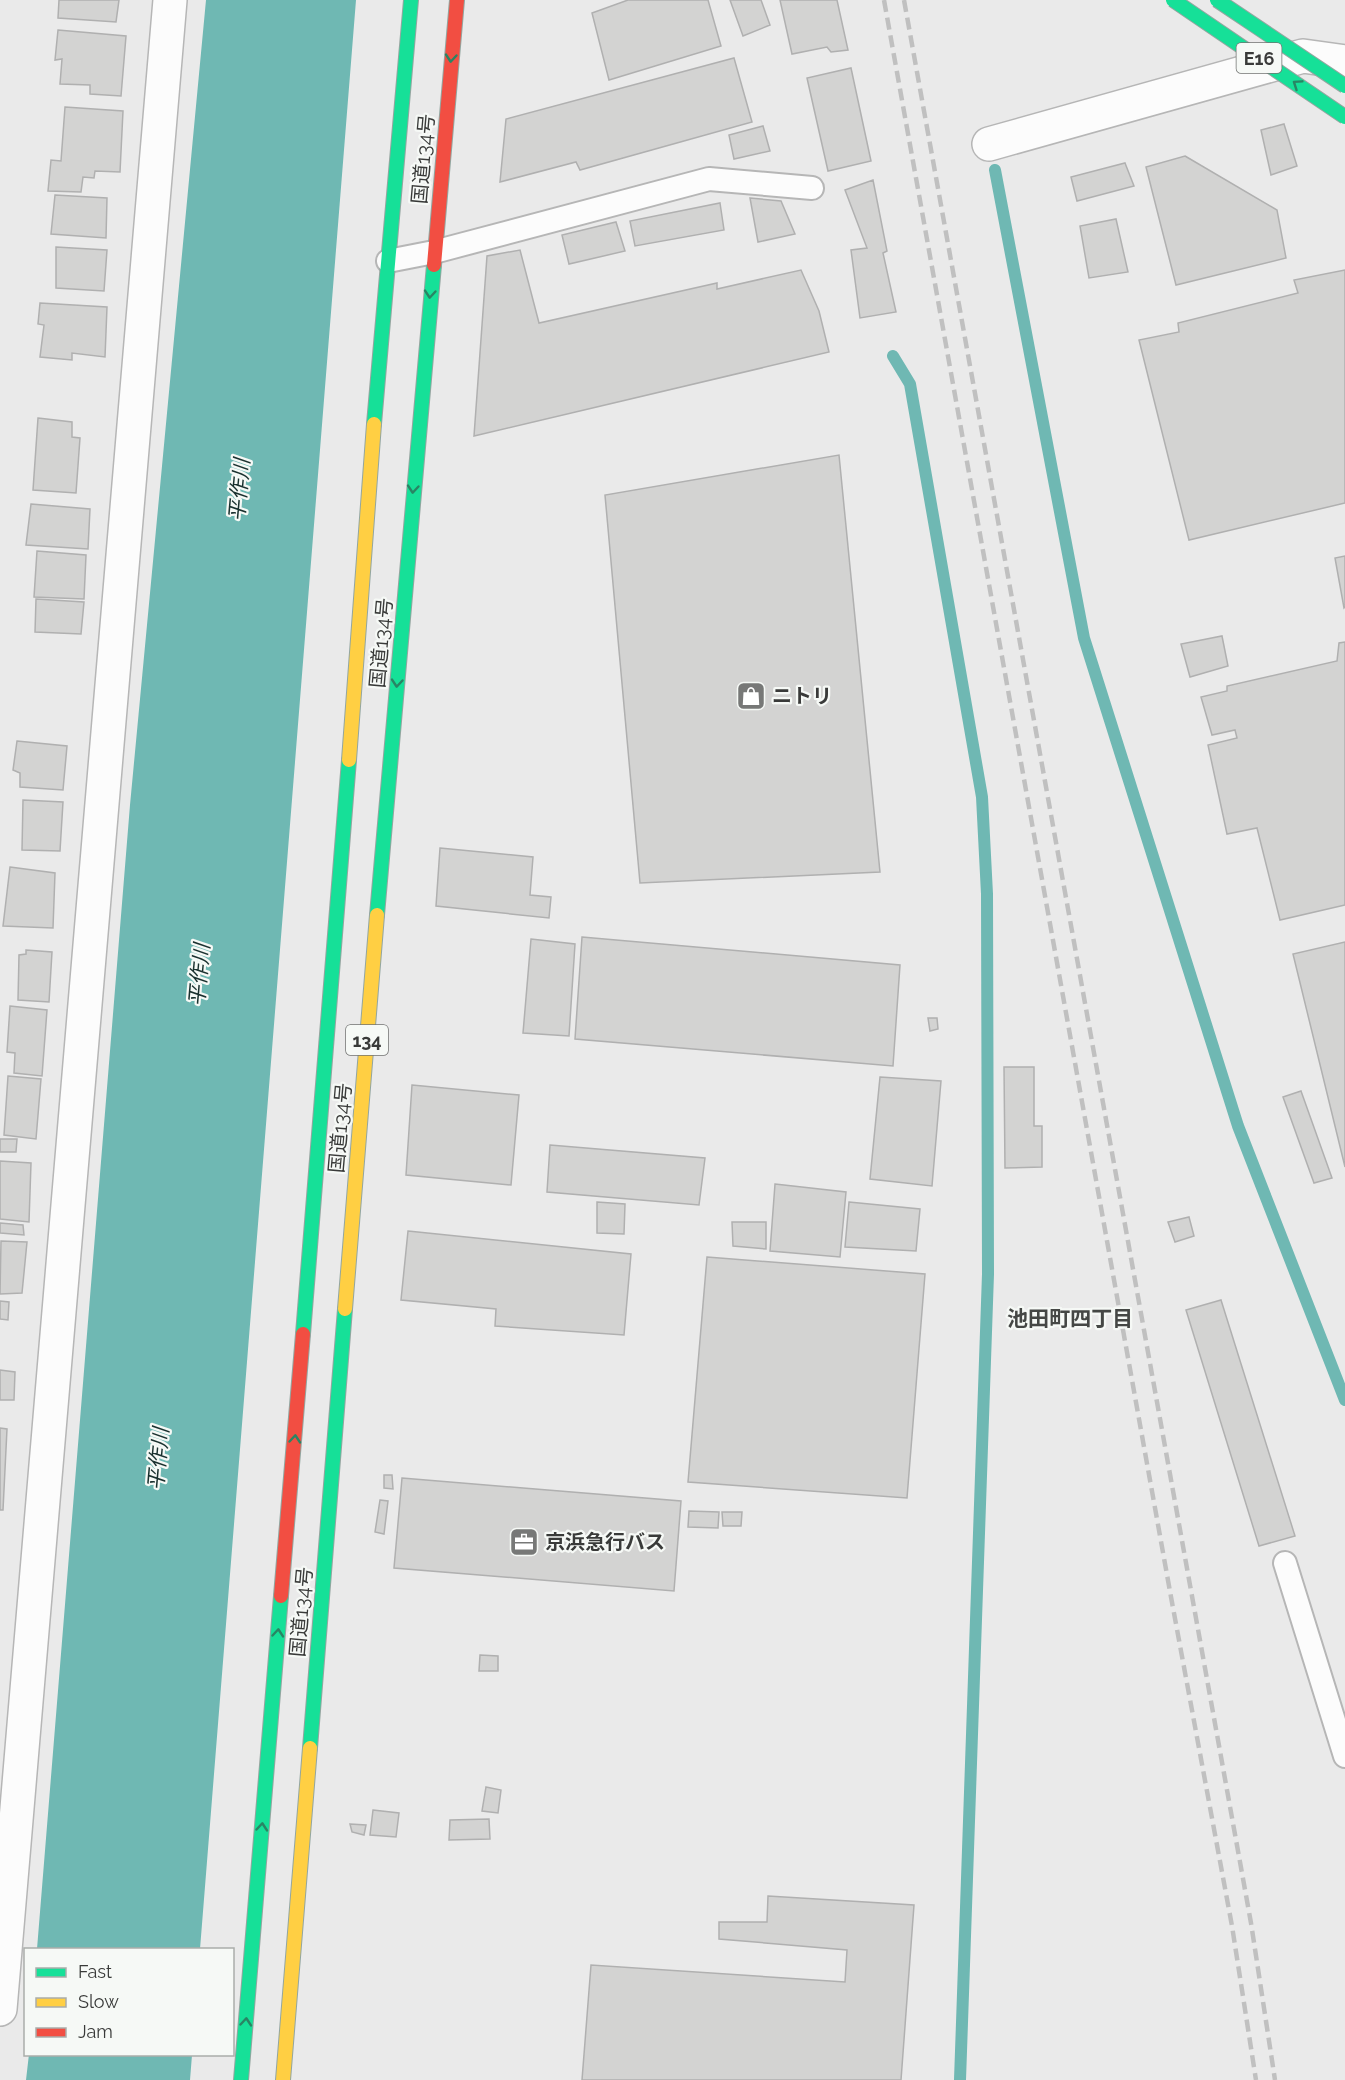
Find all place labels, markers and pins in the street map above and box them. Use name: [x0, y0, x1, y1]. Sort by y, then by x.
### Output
shop icon: ニトリ: [735, 680, 767, 712]
place label: ニトリ: [772, 684, 832, 708]
office icon: 京浜急行バス: [508, 1526, 540, 1558]
place label: 京浜急行バス: [545, 1530, 665, 1554]

